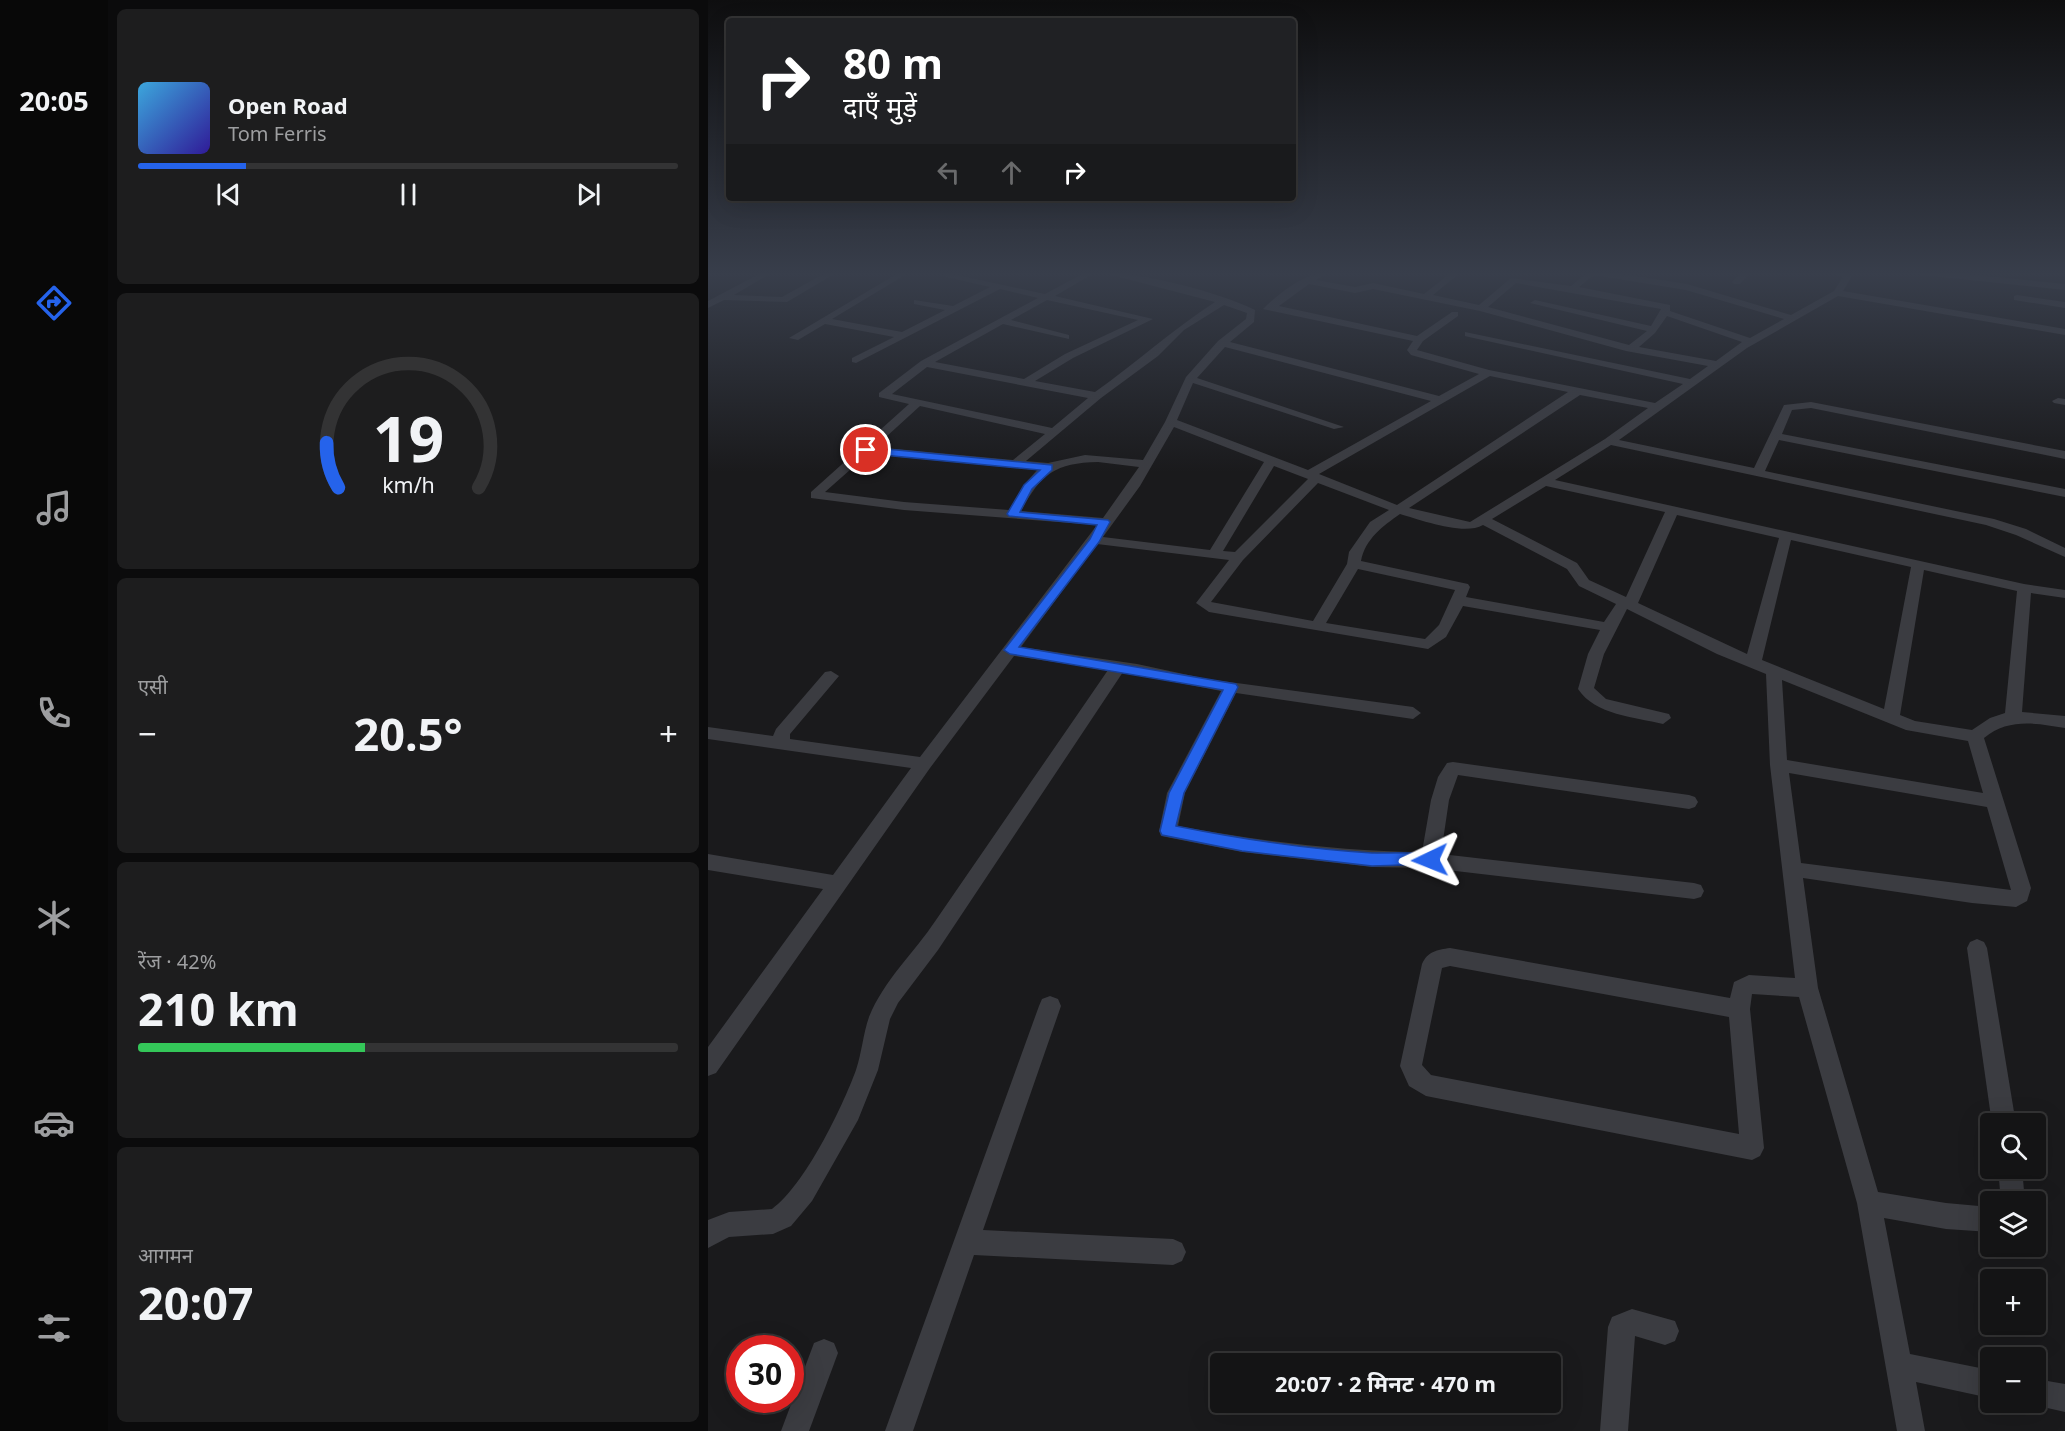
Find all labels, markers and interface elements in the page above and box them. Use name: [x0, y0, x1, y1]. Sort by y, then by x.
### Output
text: 80 m: [843, 34, 943, 91]
icon: right: [744, 42, 822, 120]
text: 20:05: [19, 82, 89, 119]
text: दाएँ मुड़ें: [843, 88, 917, 125]
text: Open Road: [228, 90, 348, 120]
text: Tom Ferris: [228, 120, 327, 147]
icon: left: [932, 156, 965, 189]
icon: ahead: [995, 156, 1028, 189]
icon: right: [1058, 156, 1091, 189]
icon: previous: [212, 178, 245, 211]
icon: pause: [392, 178, 425, 211]
icon: next: [572, 178, 605, 211]
icon: directions: [33, 282, 75, 324]
text: 19: [372, 395, 444, 480]
pin: [840, 424, 891, 475]
icon: arrive: [849, 433, 882, 466]
text: km/h: [382, 471, 434, 500]
icon: music: [33, 487, 75, 529]
text: एसी: [138, 673, 168, 700]
icon: phone: [33, 692, 75, 734]
text: 20.5°: [354, 703, 462, 764]
text: −: [138, 711, 157, 756]
text: +: [659, 711, 678, 756]
position arrow: [1398, 828, 1462, 892]
icon: climate: [33, 897, 75, 939]
text: रेंज · 42%: [138, 948, 216, 975]
text: 210 km: [138, 978, 299, 1039]
icon: car: [33, 1102, 75, 1144]
map controls: [1980, 1113, 2046, 1413]
button: search: [1980, 1113, 2046, 1179]
button: layers: [1980, 1191, 2046, 1257]
text: आगमन: [138, 1242, 193, 1269]
button: +: [1980, 1269, 2046, 1335]
text: 20:07: [138, 1272, 254, 1333]
icon: filters: [33, 1307, 75, 1349]
speed limit sign: 30: [726, 1335, 804, 1413]
button: −: [1980, 1347, 2046, 1413]
text: 20:07 · 2 मिनट · 470 m: [1275, 1368, 1496, 1398]

